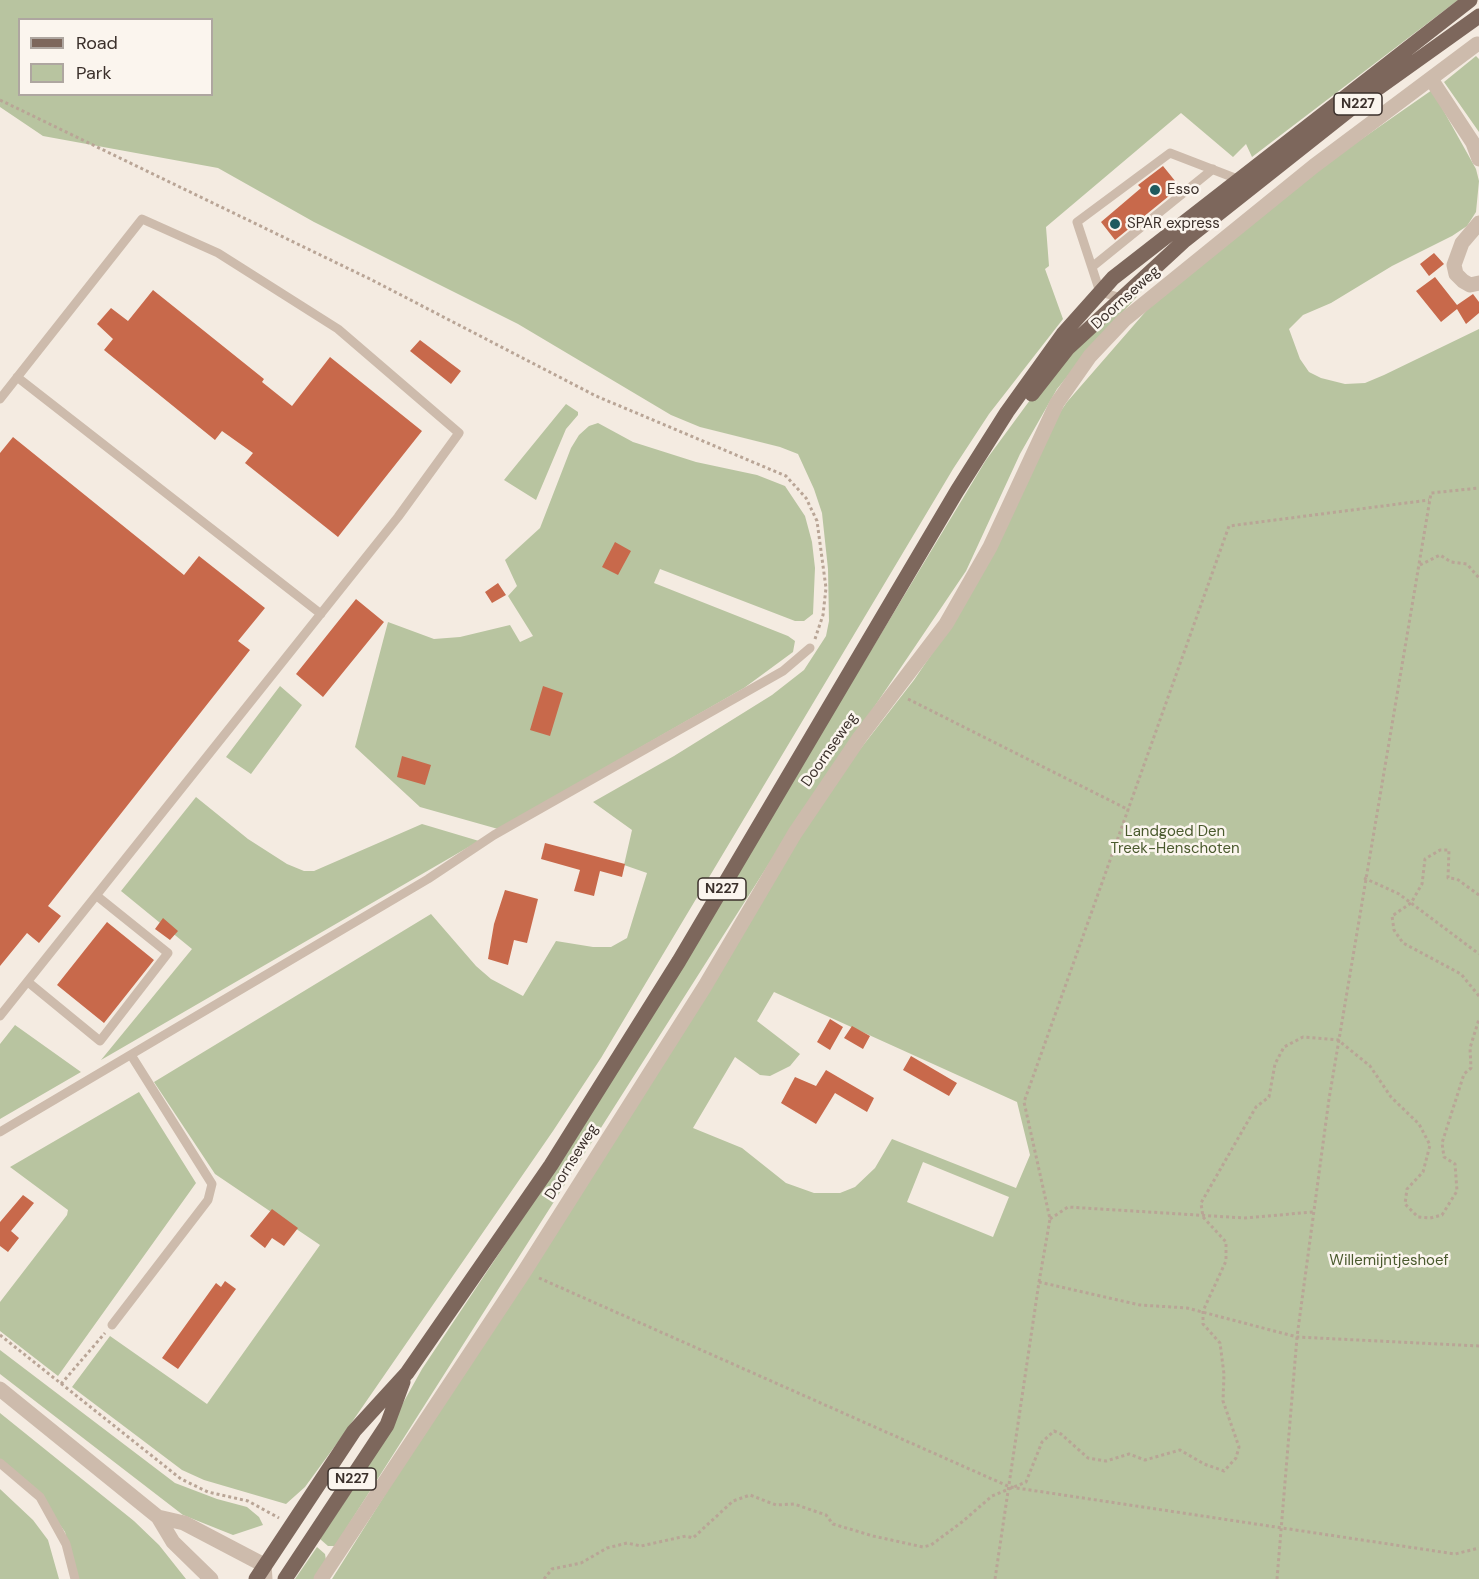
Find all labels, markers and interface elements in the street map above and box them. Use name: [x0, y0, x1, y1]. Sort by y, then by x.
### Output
legend: [18, 18, 213, 96]
text: Road: [76, 31, 118, 55]
text: Park: [76, 61, 112, 85]
road number: N227: [1334, 93, 1382, 115]
place label: Esso: [1167, 181, 1199, 199]
marker: Esso: [1148, 183, 1162, 197]
place label: SPAR express: [1127, 215, 1220, 233]
marker: SPAR express: [1108, 217, 1122, 231]
street label: Doornseweg: [1088, 263, 1164, 333]
street label: Doornseweg: [798, 710, 862, 790]
park label: Landgoed Den Treek-Henschoten: [1110, 823, 1240, 858]
road number: N227: [698, 878, 746, 900]
street label: Doornseweg: [542, 1121, 602, 1203]
park label: Willemijntjeshoef: [1329, 1252, 1449, 1270]
road number: N227: [328, 1468, 376, 1490]

